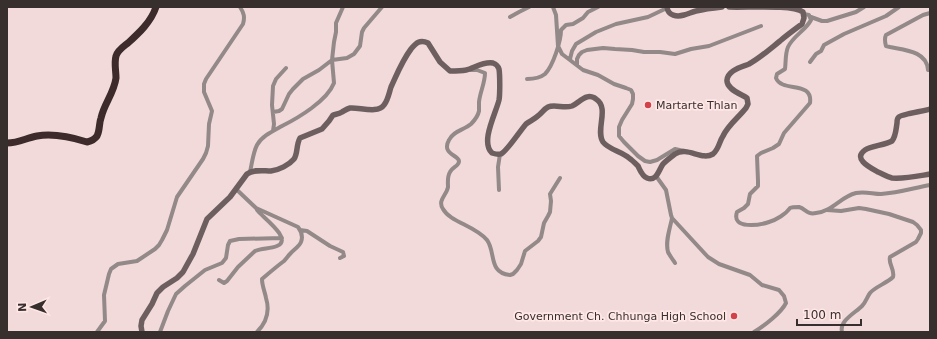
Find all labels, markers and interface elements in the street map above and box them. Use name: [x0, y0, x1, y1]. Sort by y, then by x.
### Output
place label: Martarte Thlan: [656, 99, 737, 112]
marker: Martarte Thlan: [643, 100, 653, 110]
north arrow: [12, 287, 52, 327]
scale bar: [797, 301, 861, 327]
text: N: [16, 302, 29, 312]
text: 100 m: [803, 308, 841, 322]
place label: Government Ch. Chhunga High School: [514, 310, 726, 323]
marker: Government Ch. Chhunga High School: [729, 311, 739, 321]

